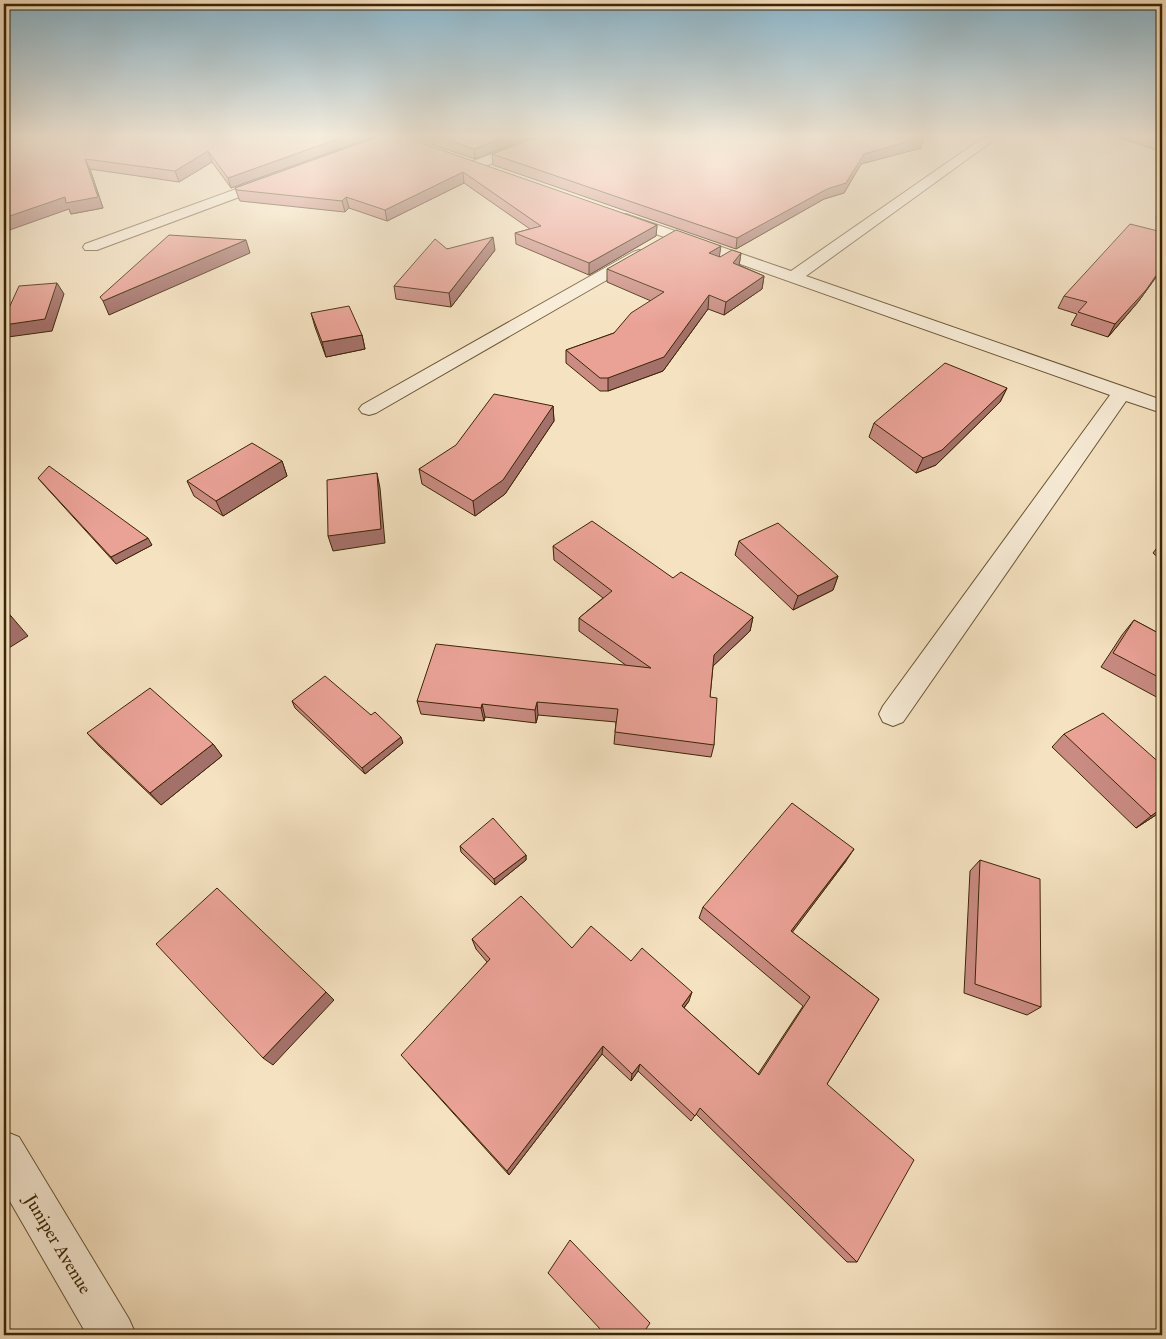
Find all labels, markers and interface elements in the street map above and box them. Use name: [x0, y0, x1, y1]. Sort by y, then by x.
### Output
street label: Juniper Avenue: [18, 1188, 96, 1298]

